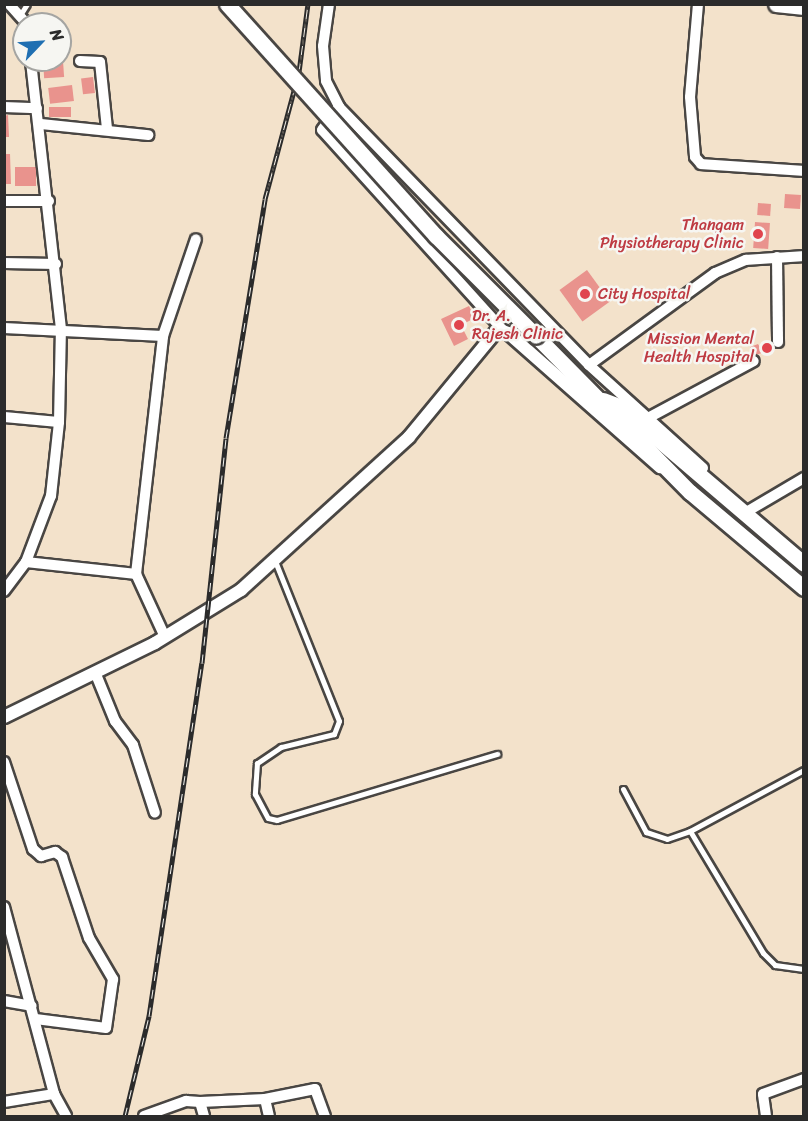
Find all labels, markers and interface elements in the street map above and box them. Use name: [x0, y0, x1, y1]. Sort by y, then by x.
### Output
north arrow: [12, 12, 72, 72]
text: N: [41, 24, 72, 46]
place label: Thangam Physiotherapy Clinic: [600, 215, 744, 253]
marker: Thangam Physiotherapy Clinic: [749, 225, 767, 243]
place label: City Hospital: [598, 284, 691, 304]
marker: City Hospital: [576, 285, 594, 303]
place label: Dr. A. Rajesh Clinic: [472, 306, 563, 344]
marker: Dr. A. Rajesh Clinic: [450, 316, 468, 334]
place label: Mission Mental Health Hospital: [644, 329, 754, 367]
marker: Mission Mental Health Hospital: [758, 339, 776, 357]

